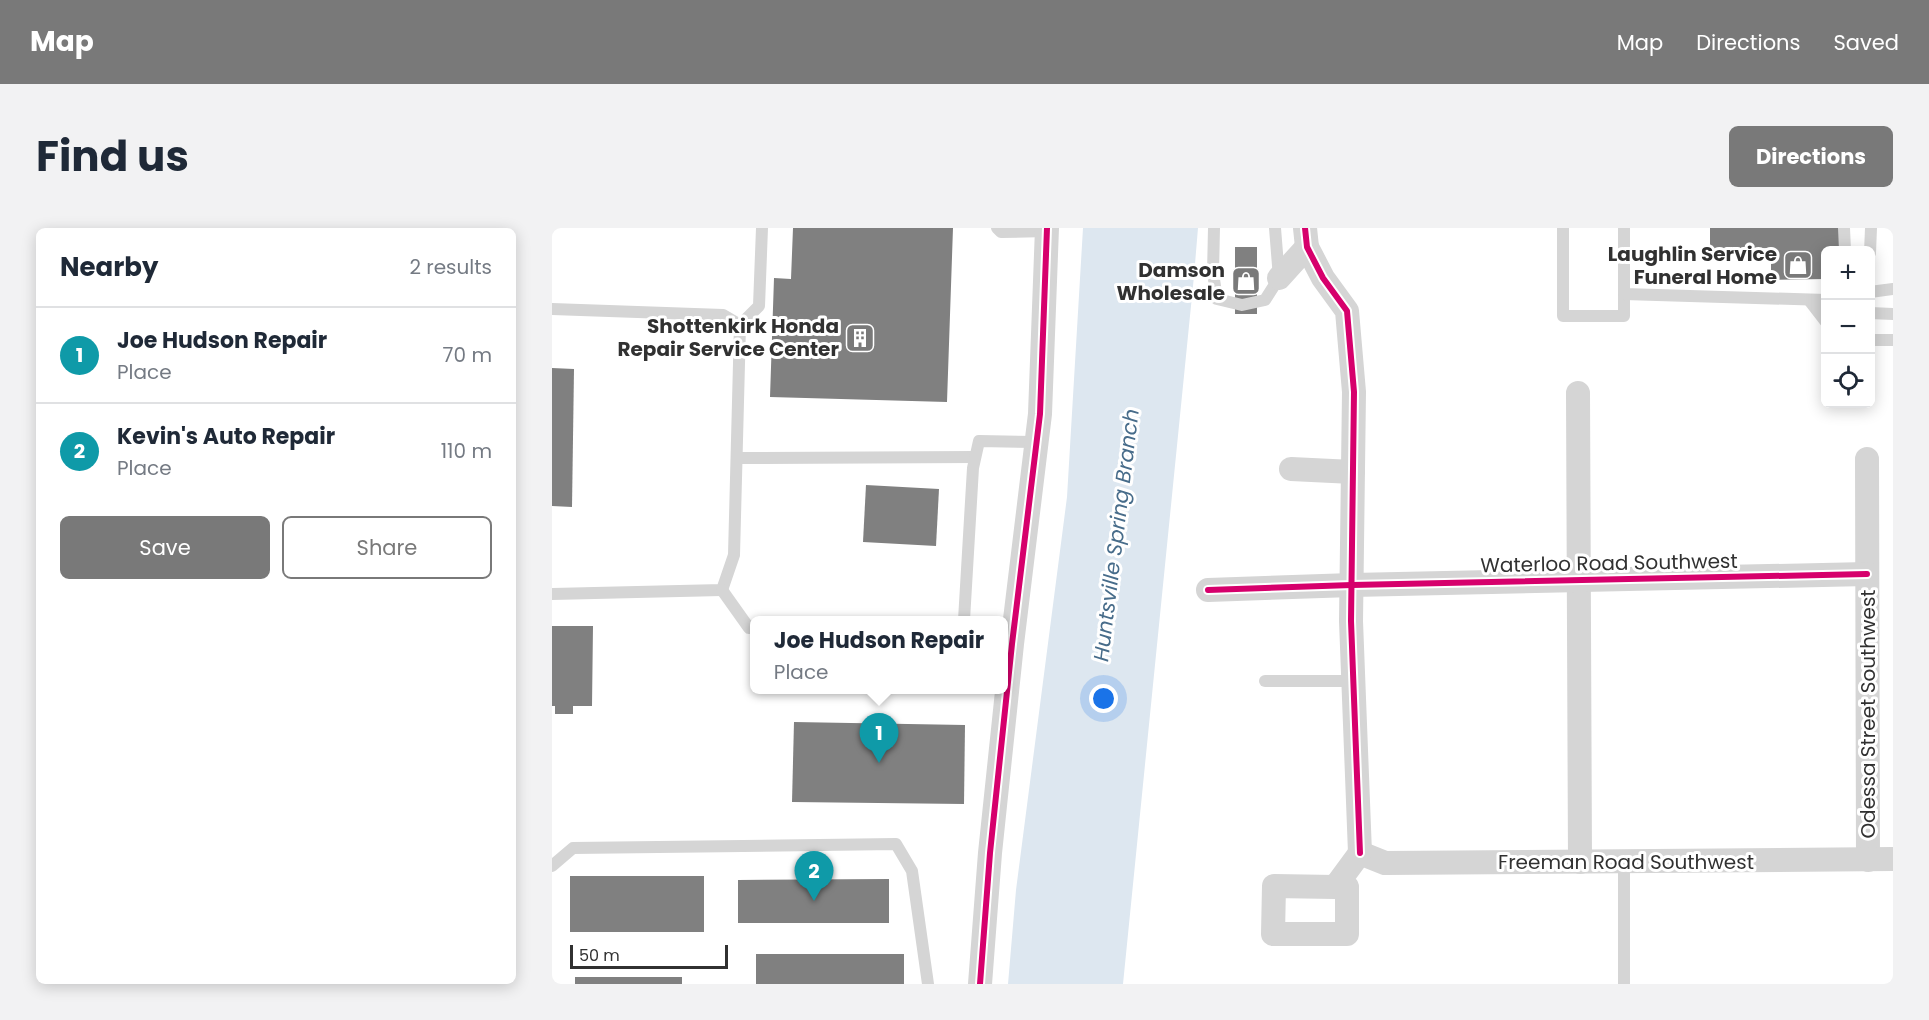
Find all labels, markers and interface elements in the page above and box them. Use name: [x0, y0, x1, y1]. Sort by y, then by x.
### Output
text: Map: [30, 22, 94, 61]
text: Map: [1617, 28, 1663, 57]
text: Directions: [1696, 28, 1800, 57]
text: Saved: [1833, 28, 1899, 57]
button: Directions: [1729, 126, 1893, 187]
text: Find us: [36, 127, 189, 186]
place label: Laughlin Service Funeral Home: [1608, 240, 1777, 291]
map controls: [1821, 246, 1875, 408]
button: +: [1821, 246, 1875, 300]
text: Nearby: [60, 249, 158, 285]
shop icon: Laughlin Service Funeral Home: [1782, 249, 1814, 281]
text: 2 results: [409, 253, 492, 281]
place label: Damson Wholesale: [1117, 256, 1225, 307]
shop icon: Damson Wholesale: [1230, 265, 1262, 297]
button: −: [1821, 300, 1875, 354]
place label: Shottenkirk Honda Repair Service Center: [617, 312, 839, 363]
building icon: Shottenkirk Honda Repair Service Center: [844, 322, 876, 354]
text: Joe Hudson Repair: [117, 325, 327, 356]
text: 1: [76, 341, 83, 369]
text: 70 m: [443, 341, 492, 369]
button: locate: [1821, 354, 1875, 408]
text: Place: [117, 358, 172, 386]
water label: Huntsville Spring Branch: [1086, 407, 1146, 663]
text: Kevin's Auto Repair: [117, 421, 335, 452]
text: 2: [74, 437, 85, 465]
text: 110 m: [441, 437, 492, 465]
text: Place: [117, 454, 172, 482]
button: Save: [60, 516, 270, 579]
button: Share: [282, 516, 492, 579]
street label: Waterloo Road Southwest: [1480, 547, 1738, 579]
street label: Odessa Street Southwest: [1854, 589, 1882, 839]
popup: [750, 616, 1008, 694]
text: Joe Hudson Repair: [774, 625, 984, 656]
text: Place: [774, 658, 828, 686]
your location: [1089, 684, 1118, 713]
pin: 1: [860, 714, 898, 763]
street label: Freeman Road Southwest: [1498, 848, 1754, 876]
pin: 2: [794, 852, 834, 901]
scale bar: [570, 942, 728, 970]
text: 50 m: [579, 944, 620, 967]

